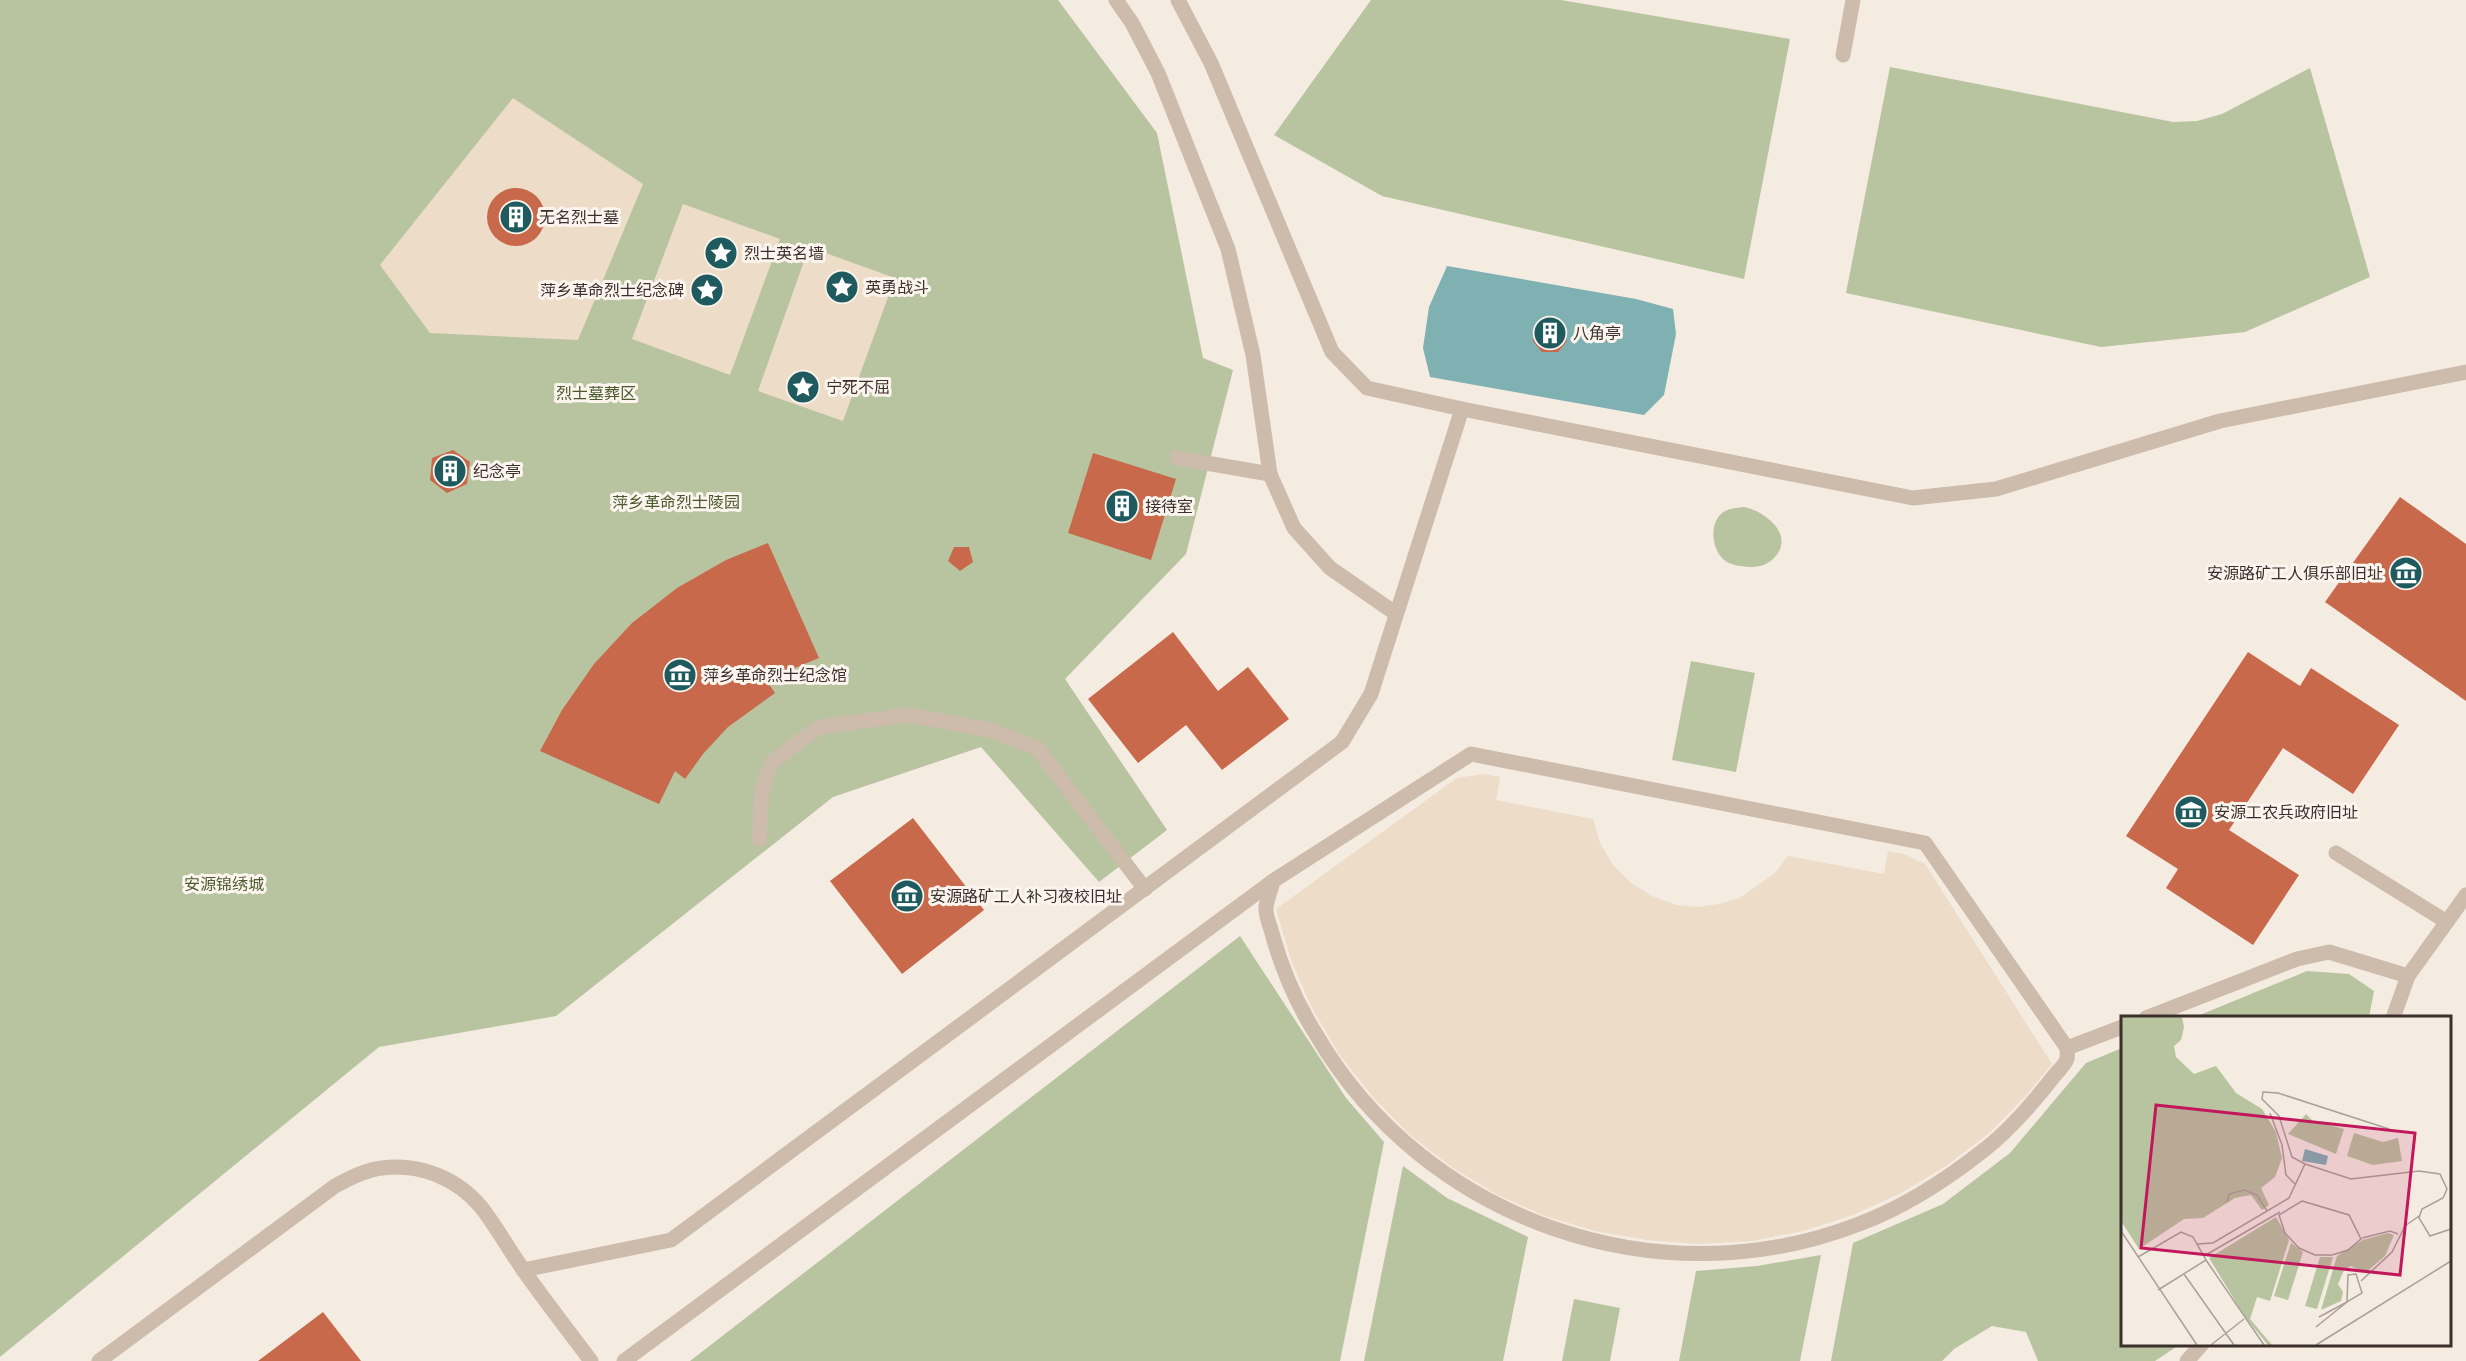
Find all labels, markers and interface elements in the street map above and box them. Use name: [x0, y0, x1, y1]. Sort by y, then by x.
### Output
building icon: 无名烈士墓: [498, 199, 534, 235]
place label: 无名烈士墓: [539, 207, 619, 227]
place icon: 烈士英名墙: [703, 235, 739, 271]
place label: 烈士英名墙: [744, 243, 824, 263]
place icon: 英勇战斗: [824, 269, 860, 305]
place icon: 萍乡革命烈士纪念碑: [689, 272, 725, 308]
place label: 英勇战斗: [865, 277, 929, 297]
place label: 萍乡革命烈士纪念碑: [540, 280, 684, 300]
building icon: 八角亭: [1532, 315, 1568, 351]
place label: 八角亭: [1573, 323, 1621, 343]
place icon: 宁死不屈: [785, 369, 821, 405]
place label: 宁死不屈: [826, 377, 890, 397]
park label: 烈士墓葬区: [556, 383, 636, 403]
building icon: 纪念亭: [432, 453, 468, 489]
place label: 纪念亭: [473, 461, 521, 481]
building icon: 接待室: [1104, 488, 1140, 524]
park label: 萍乡革命烈士陵园: [612, 492, 740, 512]
place label: 接待室: [1145, 496, 1193, 516]
museum icon: 安源路矿工人俱乐部旧址: [2388, 555, 2424, 591]
place label: 安源路矿工人俱乐部旧址: [2207, 563, 2383, 583]
museum icon: 萍乡革命烈士纪念馆: [662, 657, 698, 693]
place label: 萍乡革命烈士纪念馆: [703, 665, 847, 685]
museum icon: 安源工农兵政府旧址: [2173, 794, 2209, 830]
place label: 安源工农兵政府旧址: [2214, 802, 2358, 822]
park label: 安源锦绣城: [184, 874, 264, 894]
museum icon: 安源路矿工人补习夜校旧址: [889, 878, 925, 914]
place label: 安源路矿工人补习夜校旧址: [930, 886, 1122, 906]
inset map: [2121, 1016, 2451, 1346]

